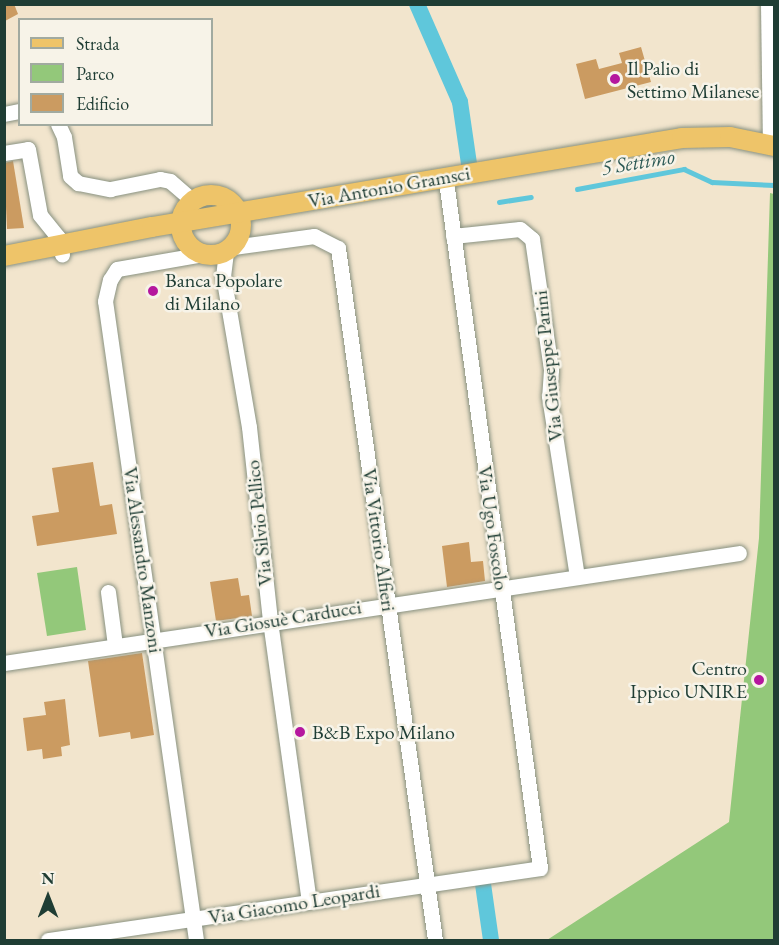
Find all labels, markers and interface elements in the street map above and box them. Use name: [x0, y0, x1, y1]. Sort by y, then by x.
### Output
legend: [18, 18, 213, 126]
text: Strada: [76, 32, 120, 55]
place label: Il Palio di Settimo Milanese: [627, 56, 759, 103]
text: Parco: [76, 62, 114, 85]
marker: Il Palio di Settimo Milanese: [608, 72, 622, 86]
text: Edificio: [76, 92, 129, 115]
water label: 5 Settimo: [600, 144, 676, 180]
street label: Via Antonio Gramsci: [306, 161, 472, 213]
place label: Banca Popolare di Milano: [165, 268, 282, 315]
marker: Banca Popolare di Milano: [146, 284, 160, 298]
street label: Via Giuseppe Parini: [528, 289, 568, 443]
street label: Via Silvio Pellico: [240, 459, 278, 587]
street label: Via Ugo Foscolo: [472, 464, 514, 592]
street label: Via Alessandro Manzoni: [118, 465, 168, 655]
street label: Via Vittorio Alfieri: [357, 467, 401, 613]
street label: Via Giosuè Carducci: [203, 595, 363, 643]
place label: Centro Ippico UNIRE: [630, 656, 747, 703]
marker: Centro Ippico UNIRE: [752, 673, 766, 687]
place label: B&B Expo Milano: [312, 720, 455, 744]
marker: B&B Expo Milano: [293, 725, 307, 739]
north arrow: [18, 867, 78, 927]
text: N: [42, 868, 54, 889]
street label: Via Giacomo Leopardi: [207, 879, 381, 929]

